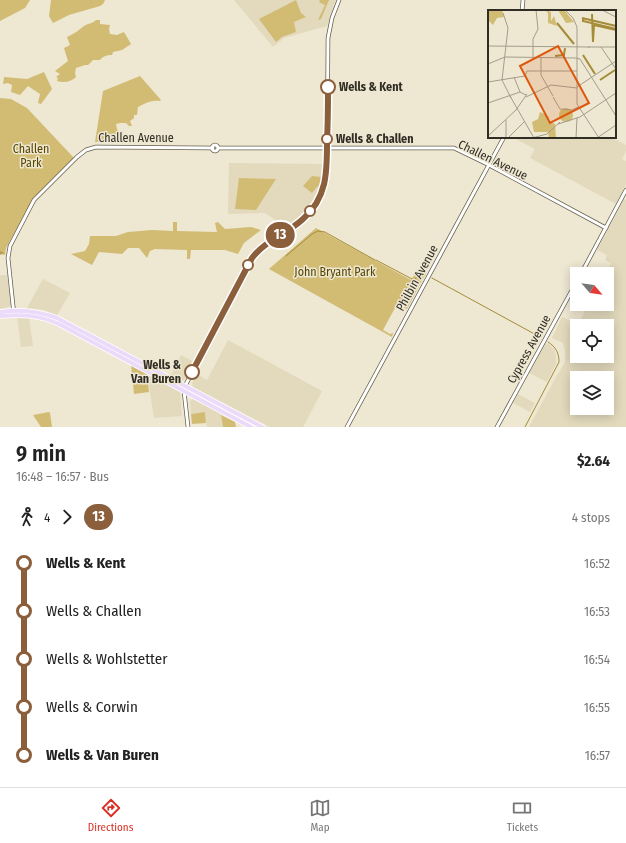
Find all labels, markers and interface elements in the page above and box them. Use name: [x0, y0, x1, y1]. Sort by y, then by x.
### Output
inset map: [488, 10, 616, 138]
marker: Wells & Kent: [320, 79, 336, 95]
place label: Wells & Kent: [339, 80, 403, 94]
street label: Challen Avenue: [98, 131, 174, 145]
place label: Wells & Challen: [336, 132, 414, 146]
marker: Wells & Challen: [321, 133, 333, 145]
street label: Challen Avenue: [456, 137, 530, 183]
park label: Challen Park: [13, 142, 49, 170]
unlabelled marker: [304, 205, 316, 217]
line badge: 13: [262, 222, 298, 248]
text: 13: [274, 226, 286, 243]
street label: Philbin Avenue: [393, 243, 441, 313]
unlabelled marker: [242, 259, 254, 271]
park label: John Bryant Park: [294, 265, 376, 279]
north arrow: [570, 267, 614, 311]
map controls: [570, 267, 614, 415]
street label: Cypress Avenue: [504, 312, 554, 386]
button: locate: [570, 319, 614, 363]
place label: Wells & Van Buren: [130, 358, 182, 386]
marker: Wells & Van Buren: [184, 364, 200, 380]
button: layers: [570, 371, 614, 415]
text: 9 min: [16, 440, 66, 467]
text: $2.64: [577, 452, 610, 470]
text: 16:48 – 16:57 · Bus: [16, 469, 109, 484]
icon: walk: [16, 506, 38, 528]
icon: forward: [56, 506, 78, 528]
text: 13: [92, 508, 105, 525]
text: 4: [44, 510, 50, 525]
text: 4 stops: [572, 510, 610, 525]
text: Wells & Kent: [46, 554, 126, 572]
text: 16:52: [584, 556, 610, 571]
text: Wells & Challen: [46, 602, 142, 620]
text: 16:53: [584, 604, 610, 619]
text: Wells & Wohlstetter: [46, 650, 167, 668]
text: 16:54: [583, 652, 610, 667]
text: Wells & Corwin: [46, 698, 138, 716]
text: 16:55: [584, 700, 610, 715]
text: Wells & Van Buren: [46, 746, 159, 764]
text: 16:57: [585, 748, 610, 763]
tab: Directions: [88, 797, 133, 834]
tab: Map: [309, 797, 331, 834]
tab: Tickets: [507, 797, 538, 834]

